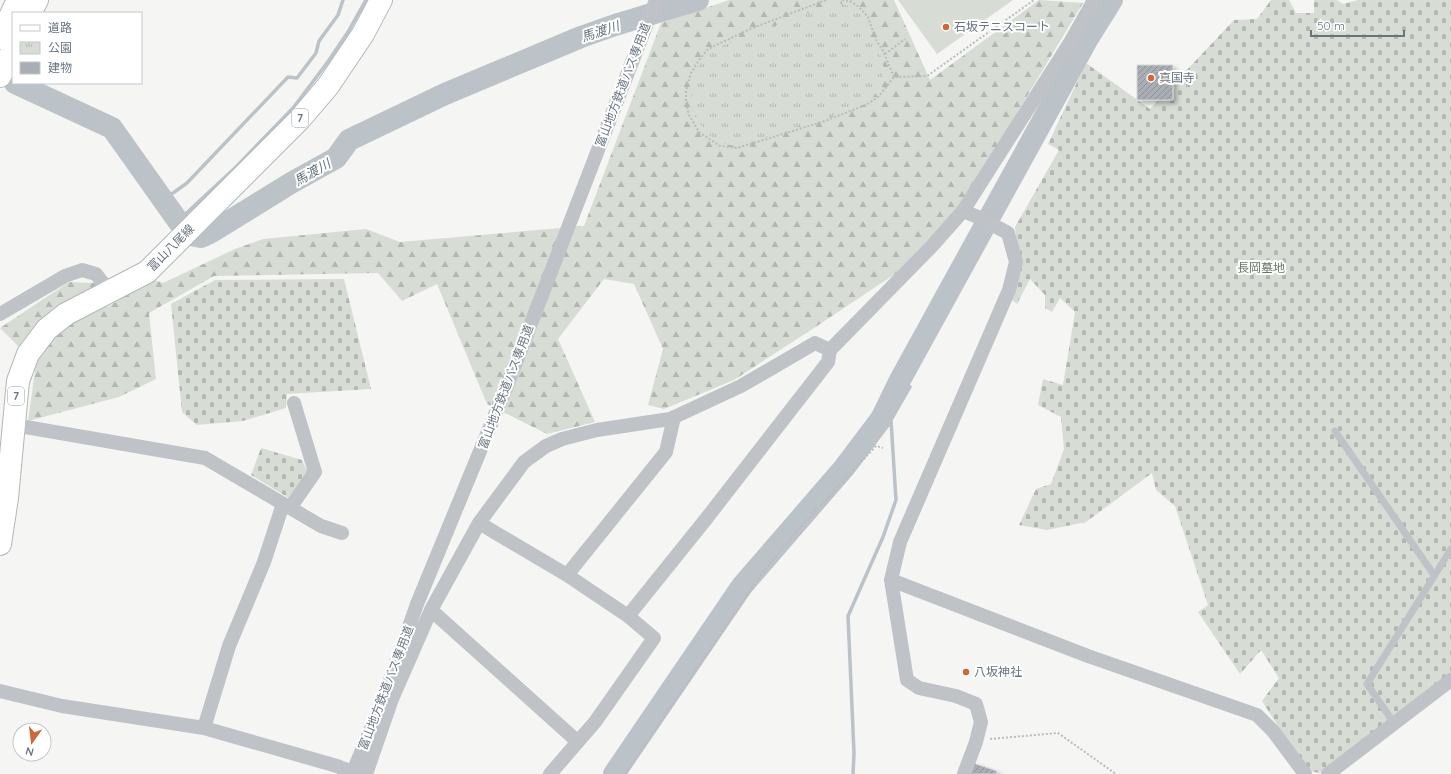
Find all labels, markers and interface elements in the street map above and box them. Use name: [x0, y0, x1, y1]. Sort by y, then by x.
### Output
legend: [12, 12, 142, 84]
scale bar: [1311, 12, 1404, 38]
water label: 馬渡川: [579, 17, 623, 45]
text: 50 m: [1317, 18, 1345, 33]
place label: 石坂テニスコート: [954, 19, 1050, 34]
text: 道路: [48, 20, 72, 35]
street label: 富山地方鉄道バス専用道: [592, 21, 653, 149]
marker: 石坂テニスコート: [941, 22, 951, 32]
text: 公園: [48, 40, 72, 55]
text: 建物: [48, 60, 72, 75]
place label: 真国寺: [1159, 70, 1195, 85]
marker: 真国寺: [1146, 73, 1156, 83]
road number: 7: [292, 109, 308, 127]
water label: 馬渡川: [291, 154, 335, 189]
street label: 富山八尾線: [144, 221, 197, 274]
park label: 長岡墓地: [1237, 260, 1285, 275]
street label: 富山地方鉄道バス専用道: [475, 323, 536, 451]
road number: 7: [8, 387, 24, 405]
street label: 富山地方鉄道バス専用道: [355, 624, 416, 752]
place label: 八坂神社: [974, 664, 1022, 679]
marker: 八坂神社: [961, 667, 971, 677]
north arrow: [12, 722, 52, 762]
text: N: [24, 744, 35, 759]

